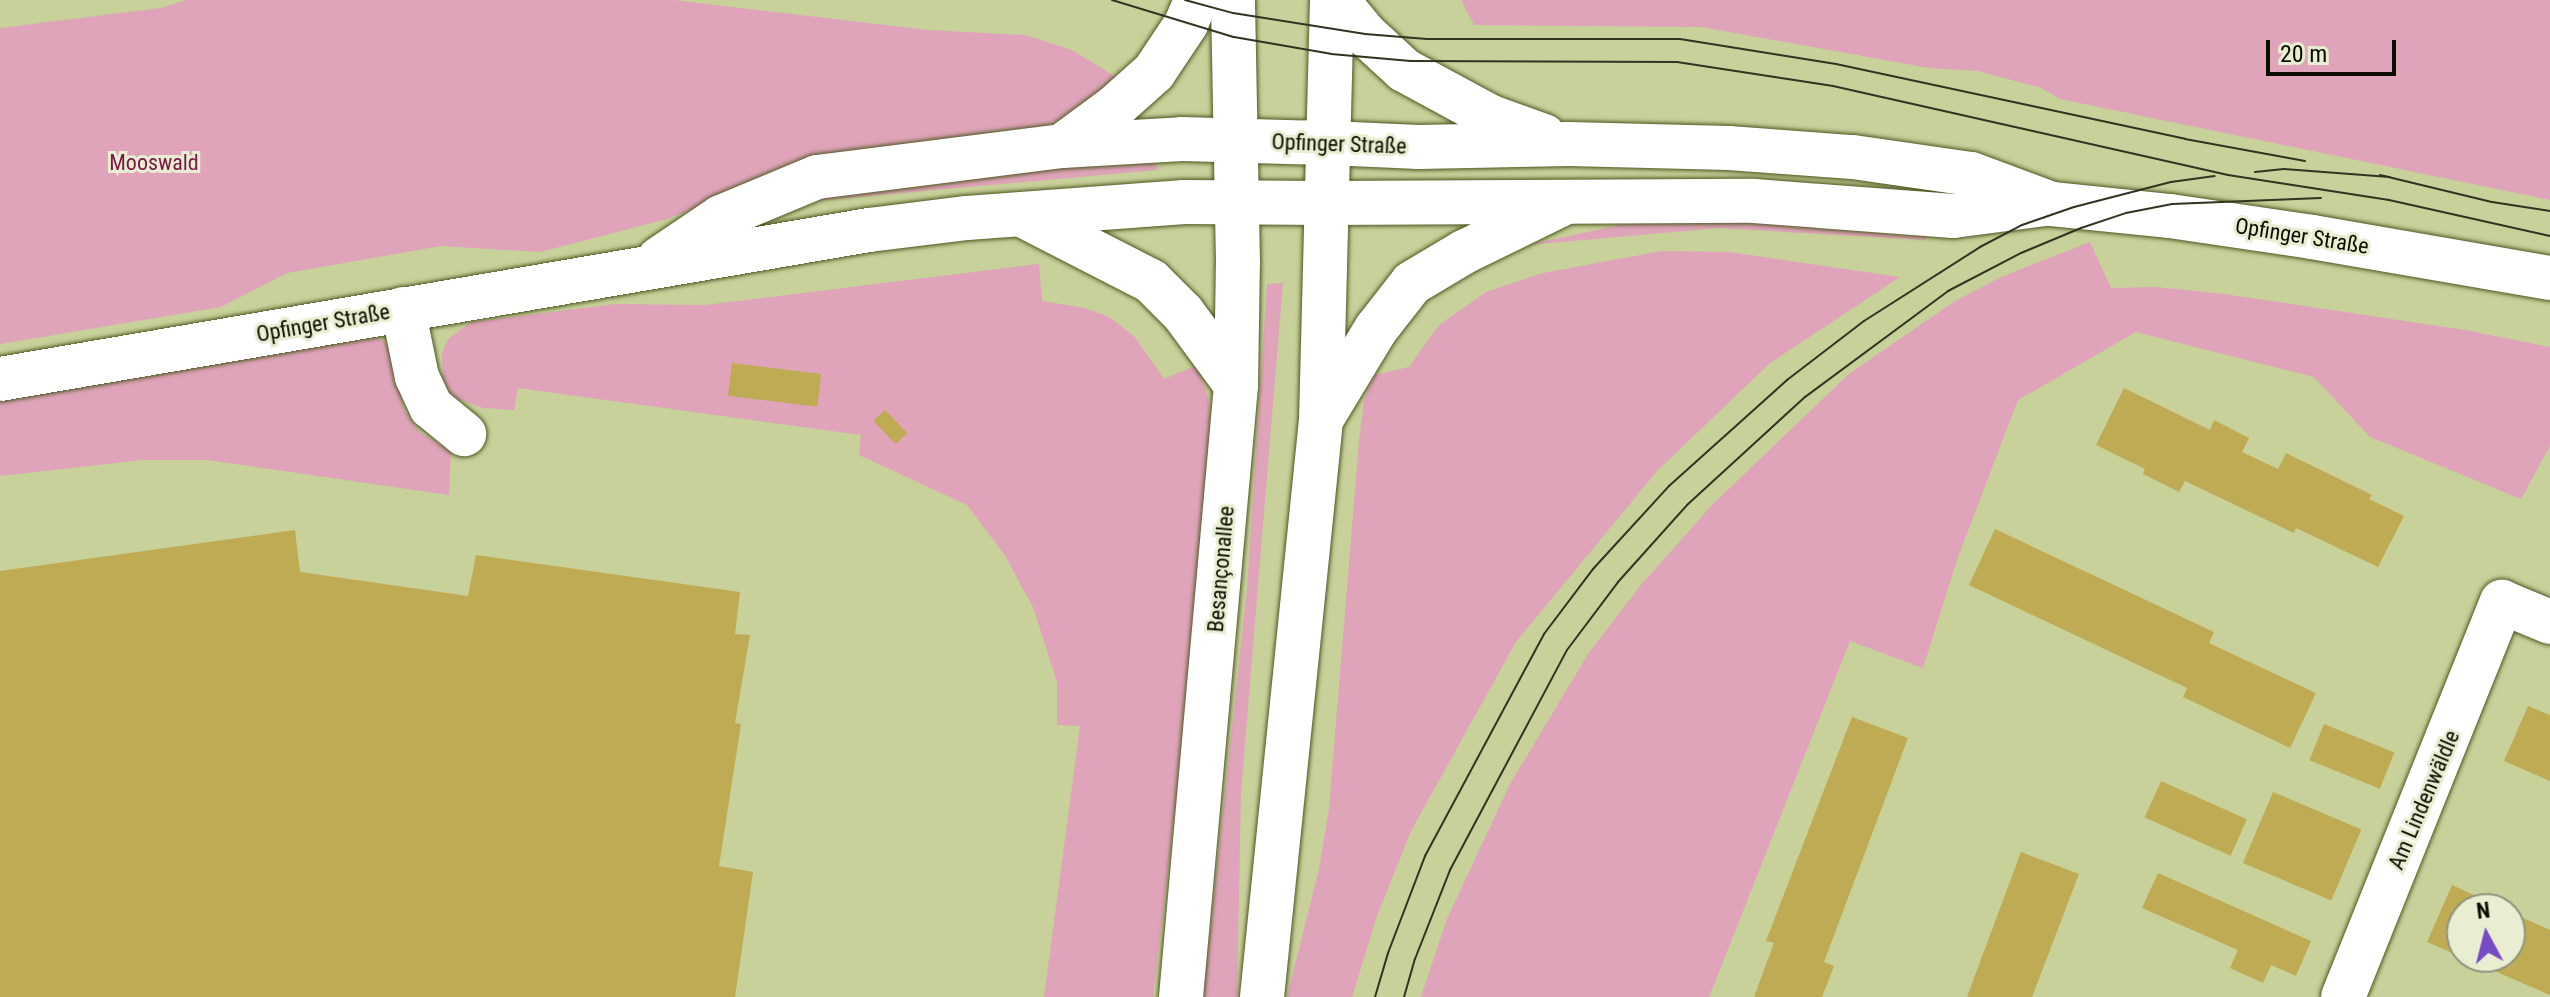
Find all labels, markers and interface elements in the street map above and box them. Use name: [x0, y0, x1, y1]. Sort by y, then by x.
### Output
scale bar: [2270, 24, 2400, 74]
text: 20 m: [2280, 40, 2327, 68]
street label: Opfinger Straße: [1271, 128, 1407, 160]
park label: Mooswald: [109, 150, 199, 176]
street label: Opfinger Straße: [2233, 212, 2371, 260]
street label: Opfinger Straße: [254, 298, 392, 348]
street label: Besançonallee: [1202, 505, 1240, 633]
street label: Am Lindenwäldle: [2383, 726, 2465, 874]
north arrow: [2446, 893, 2526, 973]
text: N: [2475, 897, 2491, 924]

